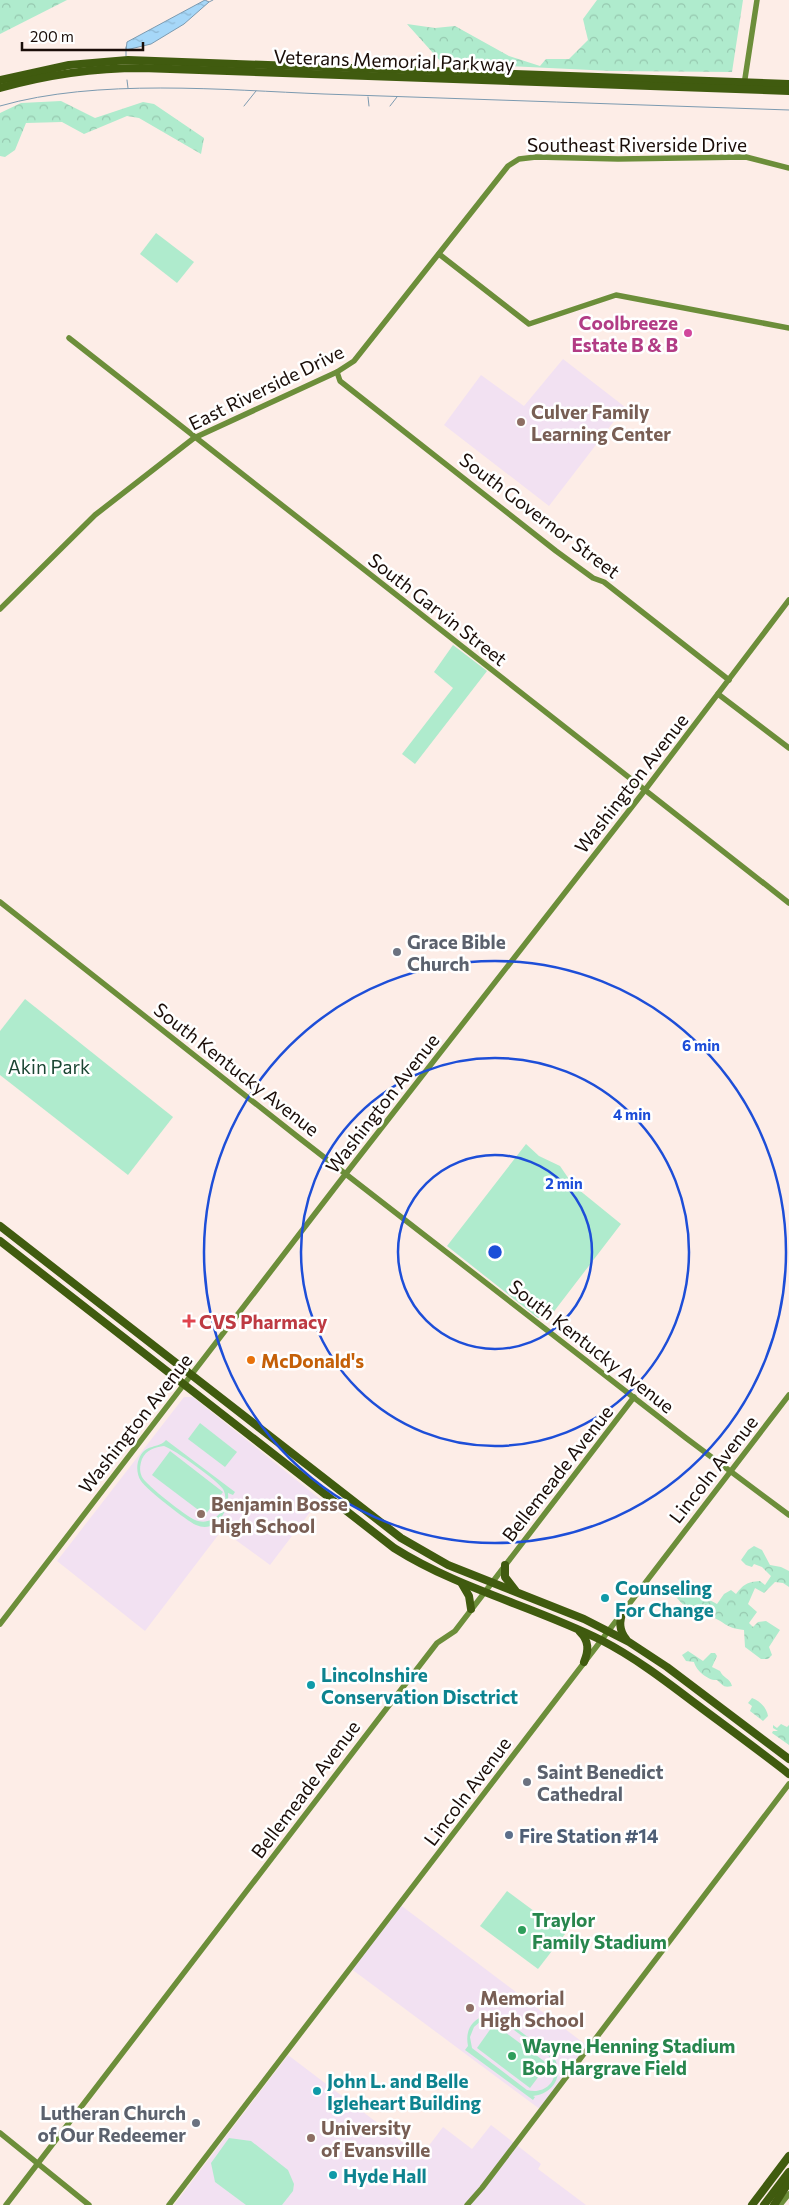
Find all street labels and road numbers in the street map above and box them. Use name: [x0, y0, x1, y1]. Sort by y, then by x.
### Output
street label: Veterans Memorial Parkway: [273, 44, 515, 76]
street label: Southeast Riverside Drive: [527, 133, 747, 156]
street label: East Riverside Drive: [185, 339, 347, 435]
street label: South Governor Street: [455, 447, 625, 583]
street label: South Garvin Street: [364, 548, 512, 670]
street label: Washington Avenue: [569, 709, 693, 857]
street label: South Kentucky Avenue: [150, 997, 324, 1141]
street label: Washington Avenue: [320, 1029, 444, 1177]
street label: South Kentucky Avenue: [505, 1274, 679, 1418]
street label: Washington Avenue: [73, 1349, 197, 1497]
street label: Bellemeade Avenue: [497, 1400, 617, 1546]
street label: Lincoln Avenue: [664, 1411, 762, 1527]
street label: Bellemeade Avenue: [246, 1716, 364, 1862]
street label: Lincoln Avenue: [419, 1732, 515, 1850]

